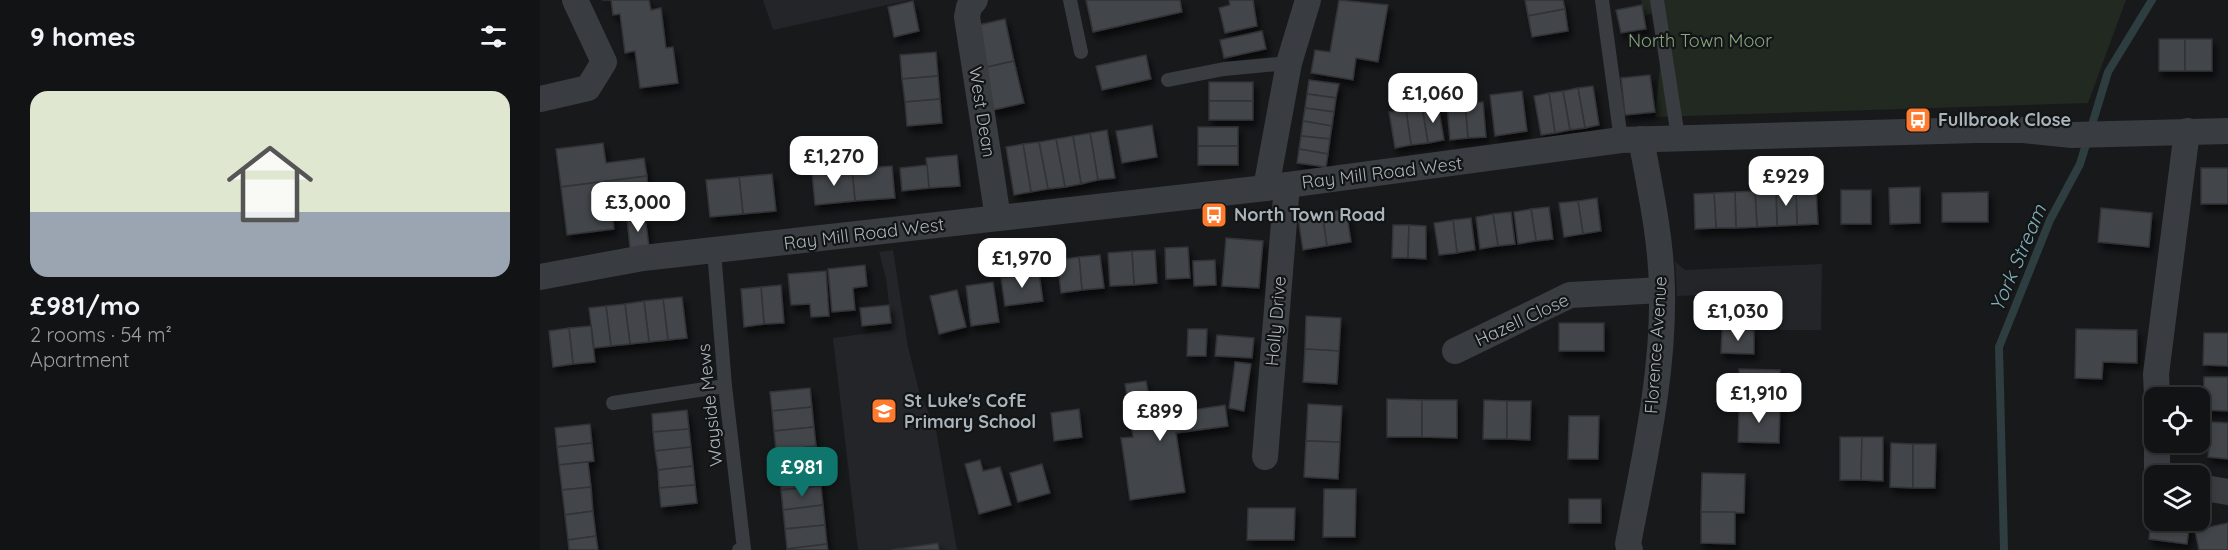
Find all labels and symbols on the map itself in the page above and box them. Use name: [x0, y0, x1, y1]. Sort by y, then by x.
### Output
park label: North Town Moor: [1628, 29, 1772, 52]
street label: West Dean: [964, 65, 1001, 159]
pin: £1,060: [1384, 73, 1482, 124]
bus stop icon: Fullbrook Close: [1903, 105, 1933, 135]
place label: Fullbrook Close: [1938, 108, 2071, 131]
pin: £1,270: [785, 136, 883, 187]
street label: Ray Mill Road West: [1300, 151, 1463, 194]
pin: £929: [1750, 156, 1822, 207]
pin: £3,000: [589, 182, 687, 233]
bus stop icon: North Town Road: [1199, 200, 1229, 230]
water label: York Stream: [1984, 200, 2051, 315]
place label: North Town Road: [1234, 203, 1385, 226]
street label: Ray Mill Road West: [782, 212, 945, 255]
pin: £1,970: [973, 238, 1071, 289]
street label: Holly Drive: [1260, 275, 1291, 367]
street label: Florence Avenue: [1639, 275, 1672, 415]
street label: Hazell Close: [1471, 288, 1572, 351]
pin: £1,030: [1689, 291, 1787, 342]
street label: Wayside Mews: [692, 342, 727, 468]
pin: £1,910: [1710, 373, 1808, 424]
place label: St Luke's CofE Primary School: [904, 389, 1036, 433]
pin: £899: [1124, 391, 1196, 442]
school or university icon: St Luke's CofE Primary School: [869, 396, 899, 426]
pin: £981: [766, 447, 838, 498]

